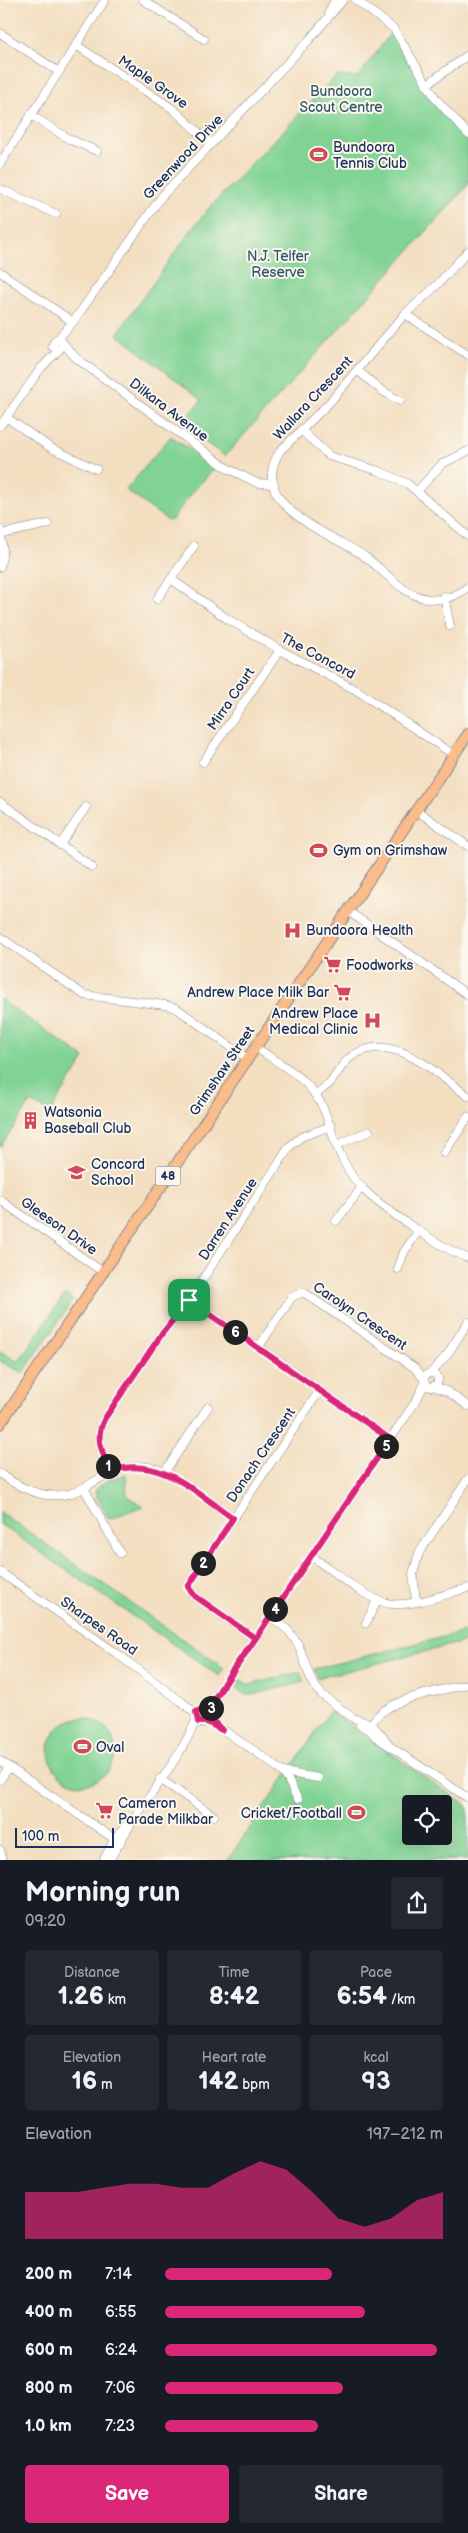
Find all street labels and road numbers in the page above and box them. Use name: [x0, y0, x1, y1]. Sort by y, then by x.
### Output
street label: Maple Grove: [115, 52, 191, 112]
street label: Greenwood Drive: [139, 111, 227, 203]
street label: Wallara Crescent: [270, 352, 357, 443]
street label: Dilkara Avenue: [126, 375, 212, 445]
street label: The Concord: [278, 629, 358, 683]
street label: Mirra Court: [204, 664, 259, 734]
street label: Grimshaw Street: [186, 1022, 259, 1119]
road number: 48: [156, 1166, 180, 1186]
street label: Darren Avenue: [195, 1175, 261, 1263]
street label: Gleeson Drive: [17, 1193, 101, 1259]
street label: Carolyn Crescent: [310, 1278, 411, 1354]
street label: Donach Crescent: [223, 1404, 299, 1506]
street label: Sharpes Road: [57, 1593, 141, 1659]

